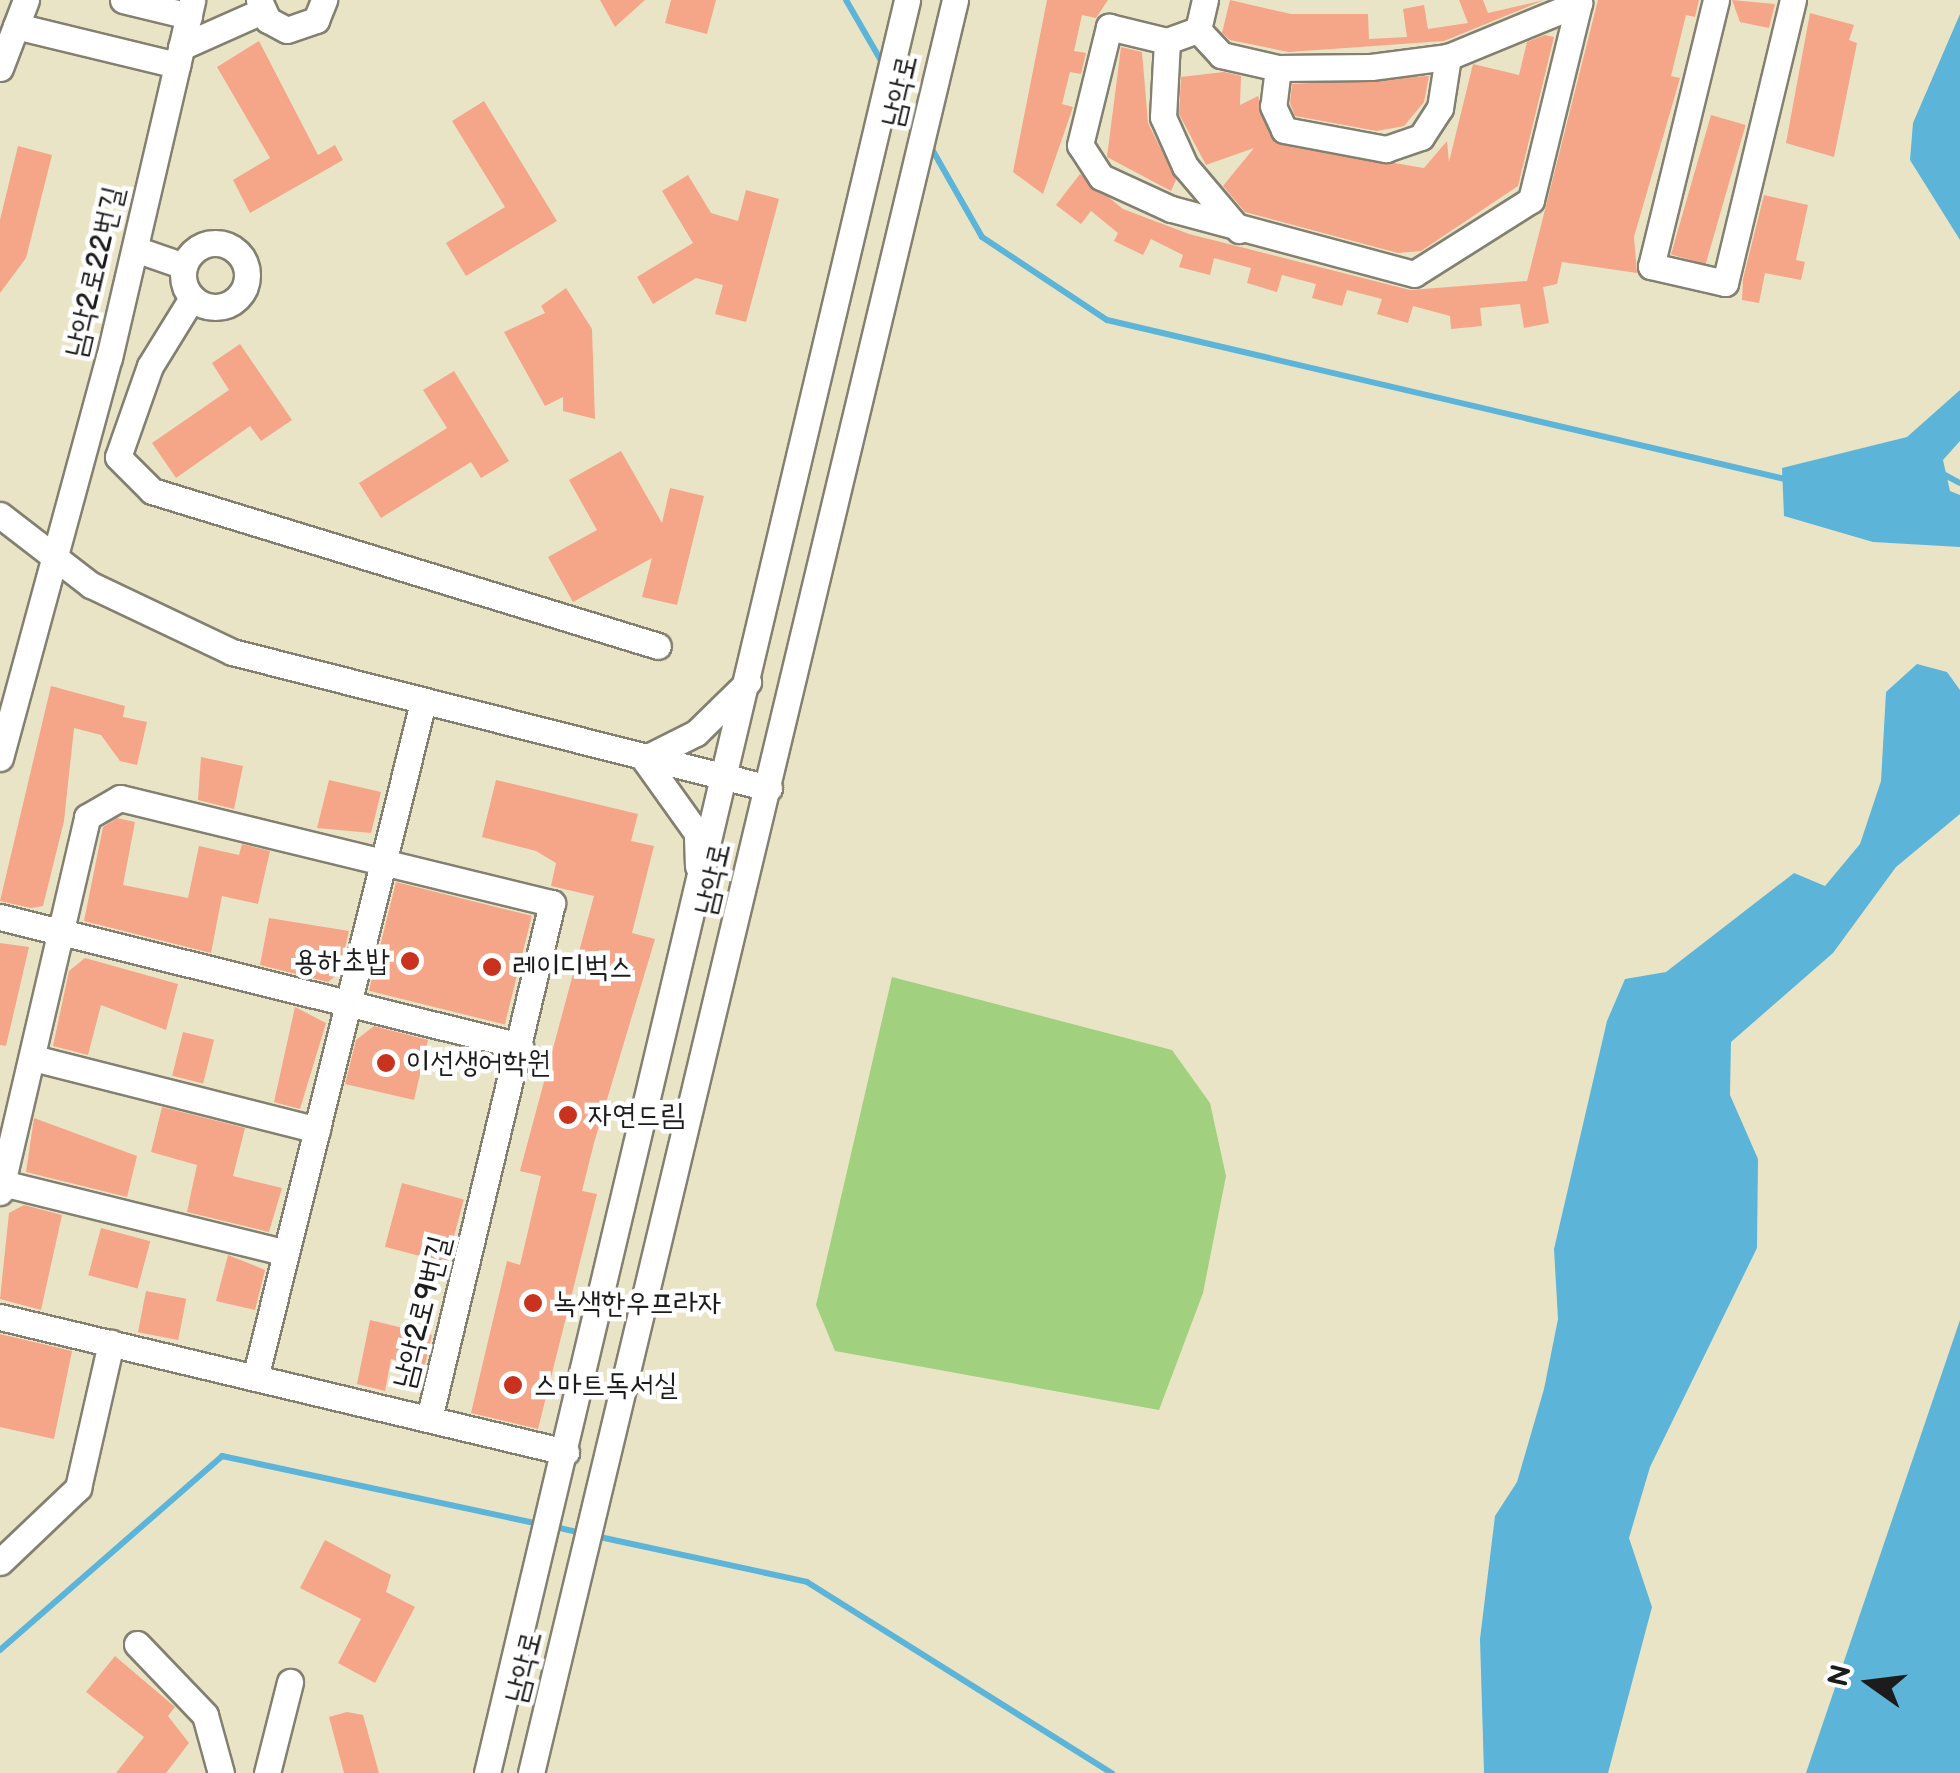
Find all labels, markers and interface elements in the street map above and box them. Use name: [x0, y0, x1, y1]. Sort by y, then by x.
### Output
street label: 남악로: [874, 52, 926, 130]
street label: 남악2로22번길: [58, 183, 132, 361]
street label: 남악로: [687, 840, 739, 918]
place label: 용하초밥: [293, 943, 390, 979]
place label: 레이디벅스: [512, 949, 633, 985]
marker: 용하초밥: [399, 950, 421, 972]
marker: 레이디벅스: [481, 956, 503, 978]
place label: 이선생어학원: [406, 1045, 551, 1081]
marker: 이선생어학원: [375, 1052, 397, 1074]
place label: 자연드림: [588, 1097, 685, 1133]
marker: 자연드림: [557, 1104, 579, 1126]
street label: 남악2로9번길: [386, 1232, 458, 1392]
place label: 녹색한우프라자: [553, 1285, 722, 1321]
marker: 녹색한우프라자: [522, 1292, 544, 1314]
place label: 스마트독서실: [533, 1367, 678, 1403]
marker: 스마트독서실: [502, 1374, 524, 1396]
street label: 남악로: [498, 1628, 550, 1706]
north arrow: [1820, 1633, 1920, 1733]
text: N: [1822, 1661, 1859, 1690]

